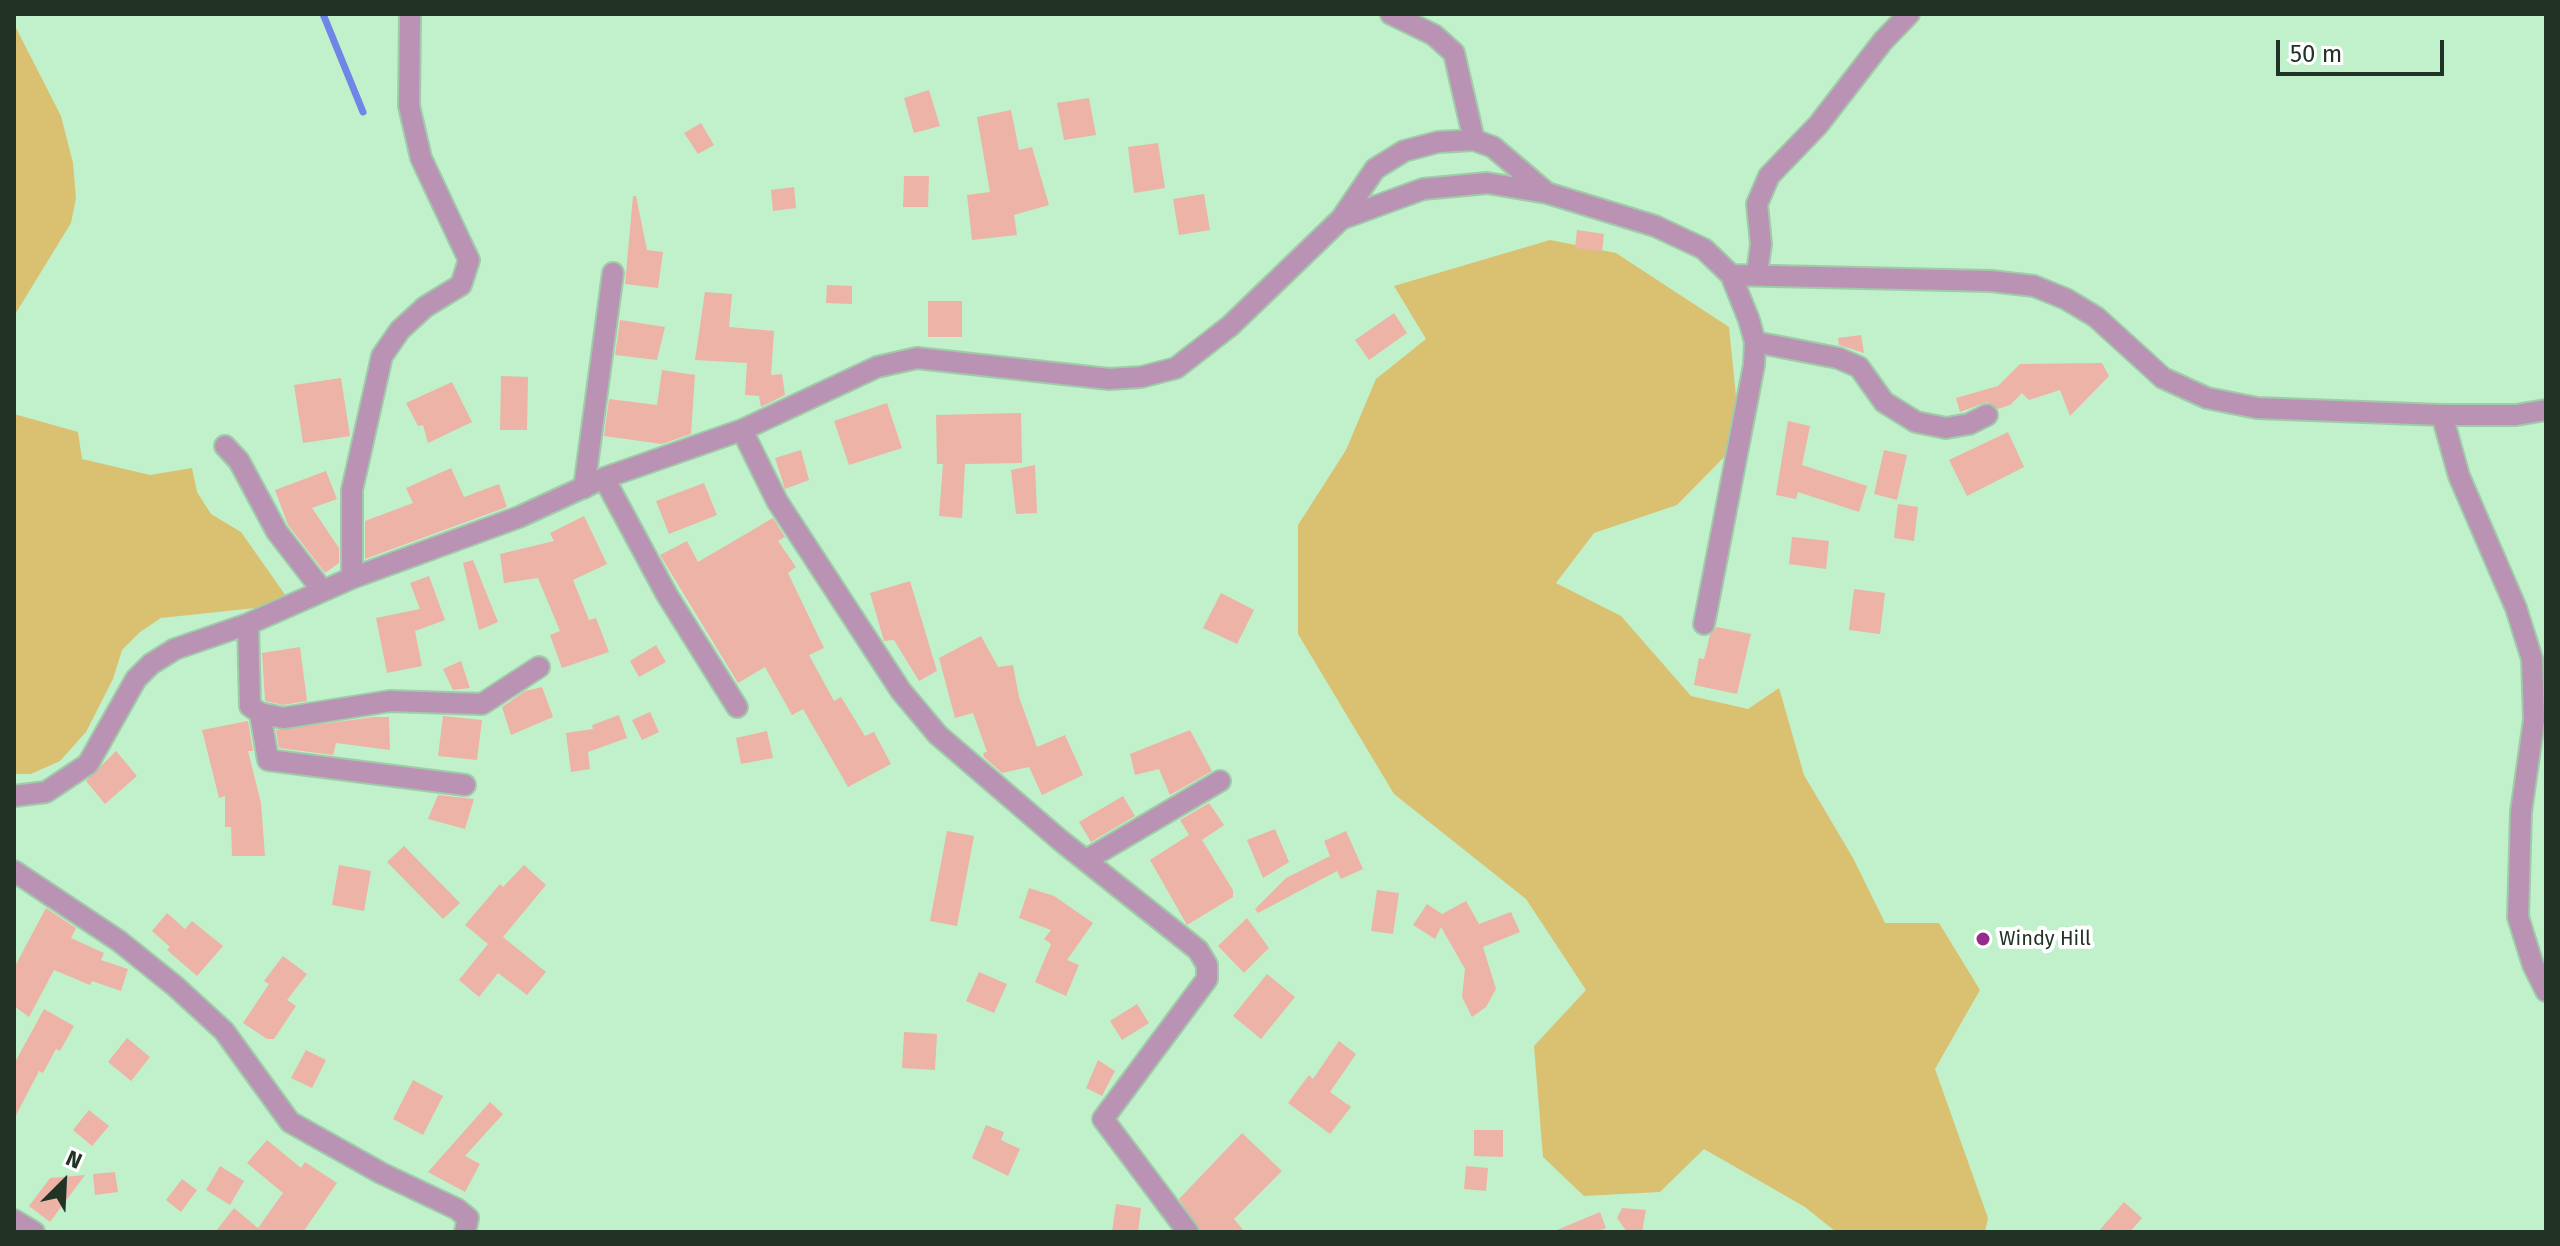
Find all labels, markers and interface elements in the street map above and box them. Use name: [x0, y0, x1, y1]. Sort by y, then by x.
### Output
scale bar: [2280, 24, 2448, 74]
text: 50 m: [2290, 40, 2342, 68]
place label: Windy Hill: [1999, 927, 2091, 951]
marker: Windy Hill: [1974, 930, 1992, 948]
north arrow: [24, 1142, 104, 1222]
text: N: [62, 1144, 86, 1175]

